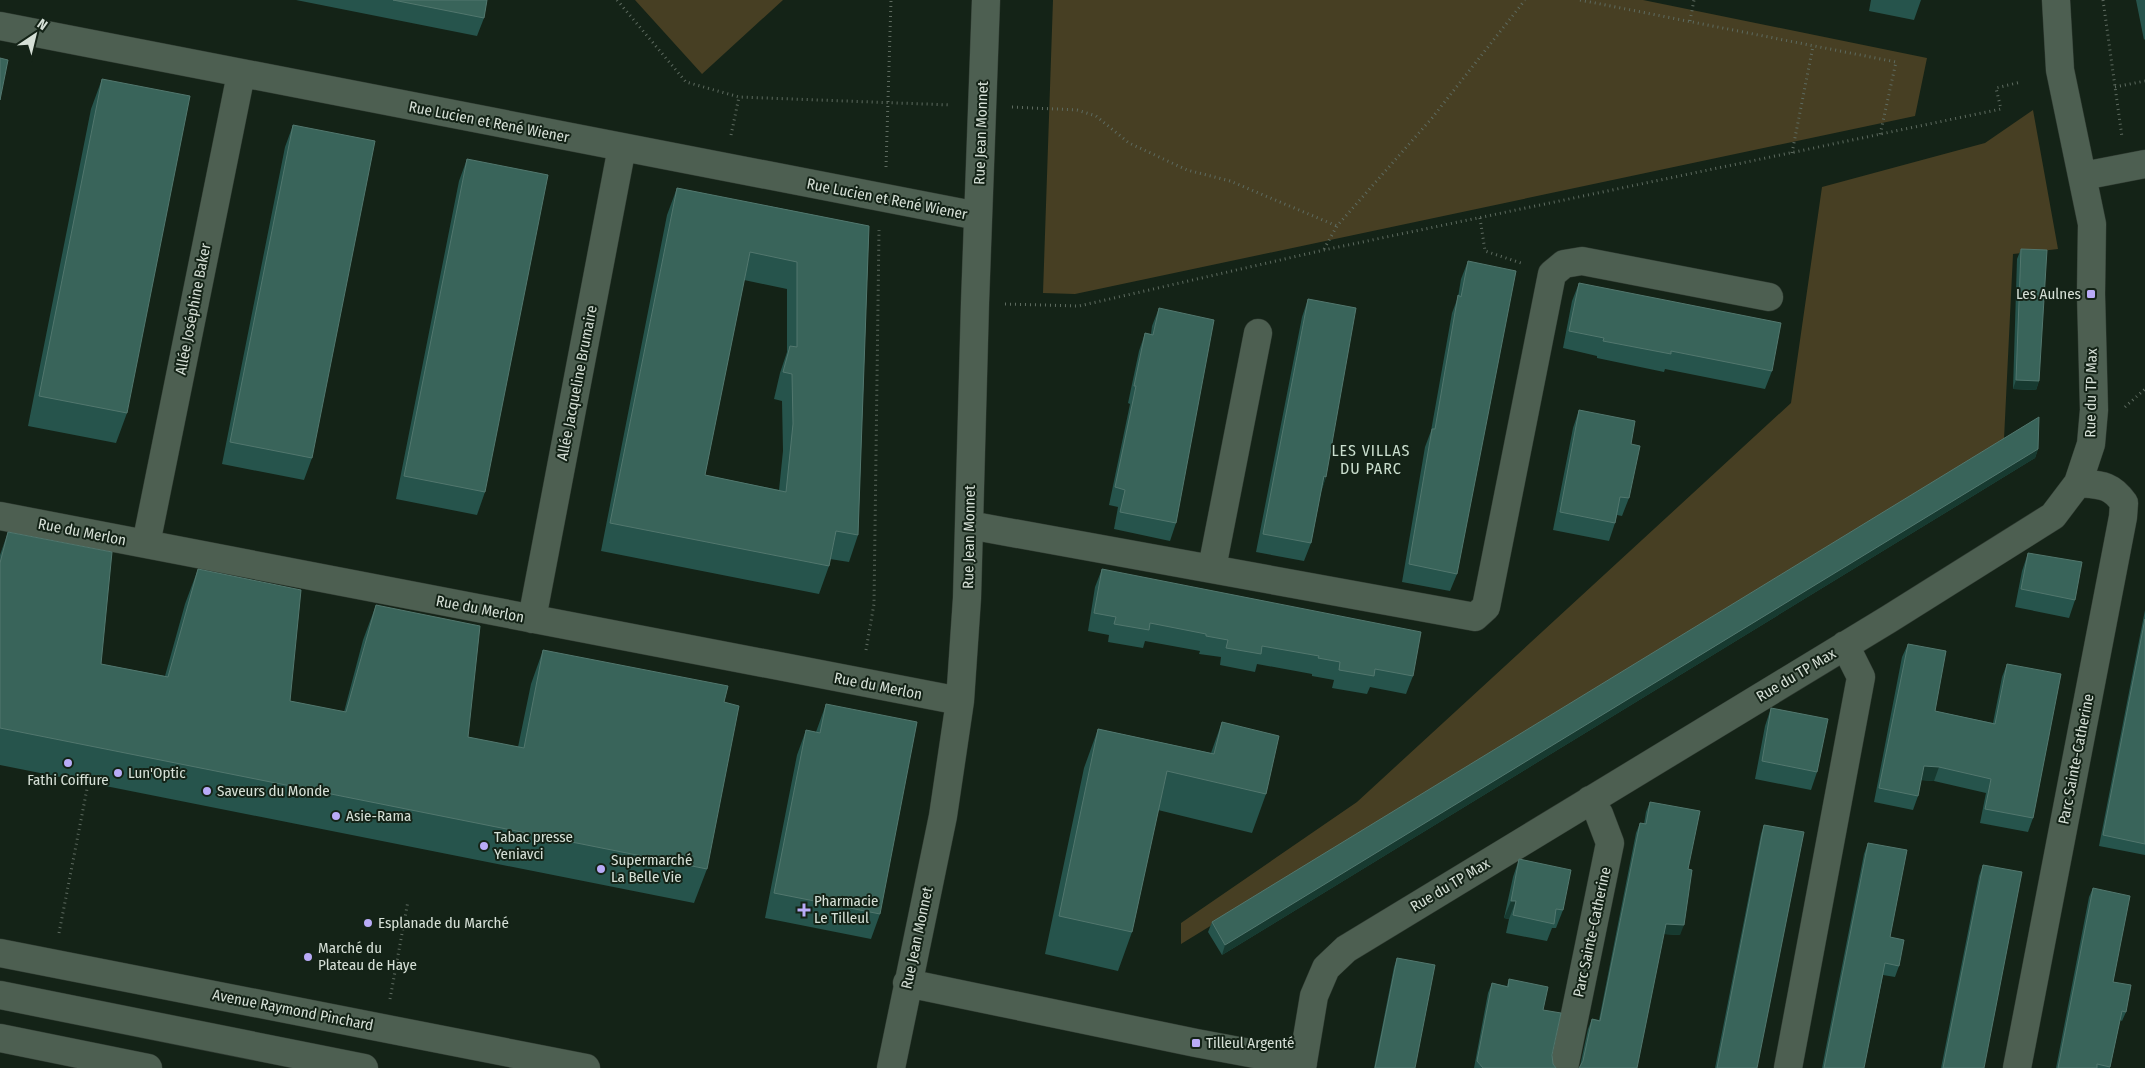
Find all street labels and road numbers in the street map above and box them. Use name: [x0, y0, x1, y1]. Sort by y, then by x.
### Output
street label: Rue Jean Monnet: [970, 81, 992, 185]
street label: Rue Lucien et René Wiener: [407, 98, 572, 147]
street label: Rue Lucien et René Wiener: [805, 175, 970, 224]
street label: Allée Joséphine Baker: [171, 241, 215, 376]
street label: Allée Jacqueline Brumaire: [553, 304, 601, 462]
street label: Rue du TP Max: [2081, 348, 2101, 438]
street label: Rue Jean Monnet: [959, 485, 979, 589]
street label: Rue du Merlon: [36, 515, 128, 549]
street label: Rue du Merlon: [434, 592, 526, 626]
street label: Rue du TP Max: [1753, 644, 1839, 706]
street label: Rue du Merlon: [832, 669, 924, 703]
street label: Parc Sainte-Catherine: [2055, 692, 2097, 826]
street label: Rue du TP Max: [1407, 854, 1493, 916]
street label: Parc Sainte-Catherine: [1569, 865, 1615, 999]
street label: Rue Jean Monnet: [897, 885, 937, 991]
street label: Avenue Raymond Pinchard: [211, 986, 375, 1034]

